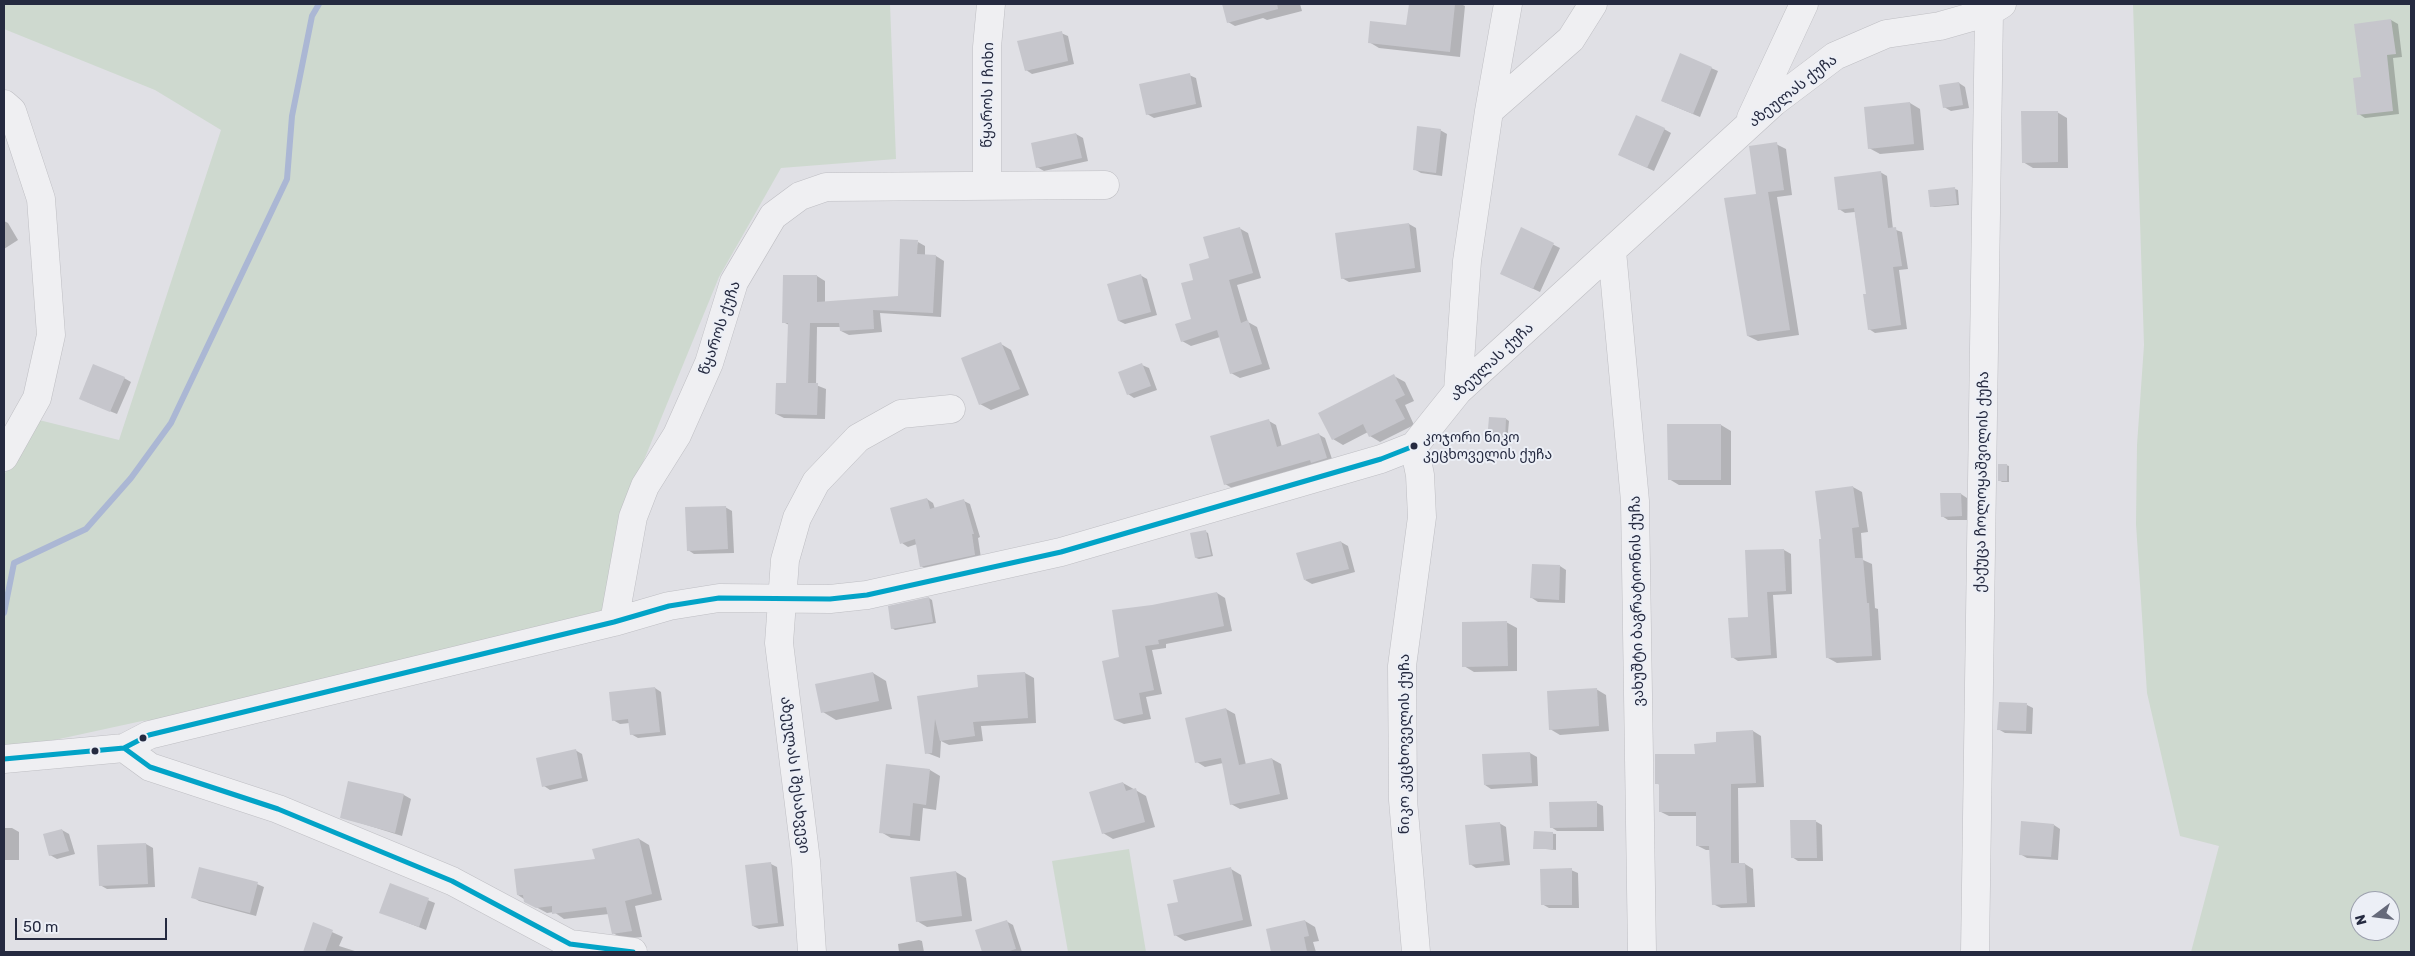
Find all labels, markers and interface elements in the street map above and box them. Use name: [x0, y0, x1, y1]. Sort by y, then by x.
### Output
street label: წყაროს I ჩიხი: [978, 42, 998, 148]
street label: აზეულას ქუჩა: [1745, 51, 1841, 131]
street label: წყაროს ქუჩა: [696, 279, 744, 377]
street label: აზეულას ქუჩა: [1447, 319, 1537, 405]
street label: ქაქუცა ჩოლოყაშვილის ქუჩა: [1971, 371, 1993, 593]
place label: კოჯორი ნიკო კეცხოველის ქუჩა: [1423, 430, 1552, 462]
marker: კოჯორი ნიკო კეცხოველის ქუჩა: [1409, 441, 1419, 451]
street label: ვახუშტი ბაგრატიონის ქუჩა: [1626, 495, 1648, 707]
street label: ნიკო კეცხოველის ქუჩა: [1396, 654, 1414, 834]
street label: აზეულას I შესახვევი: [776, 695, 814, 855]
unlabelled marker: [138, 733, 148, 743]
unlabelled marker: [90, 746, 100, 756]
north arrow: [2350, 891, 2400, 941]
scale bar: [18, 908, 170, 940]
text: N: [2351, 913, 2371, 927]
text: 50 m: [23, 918, 58, 936]

